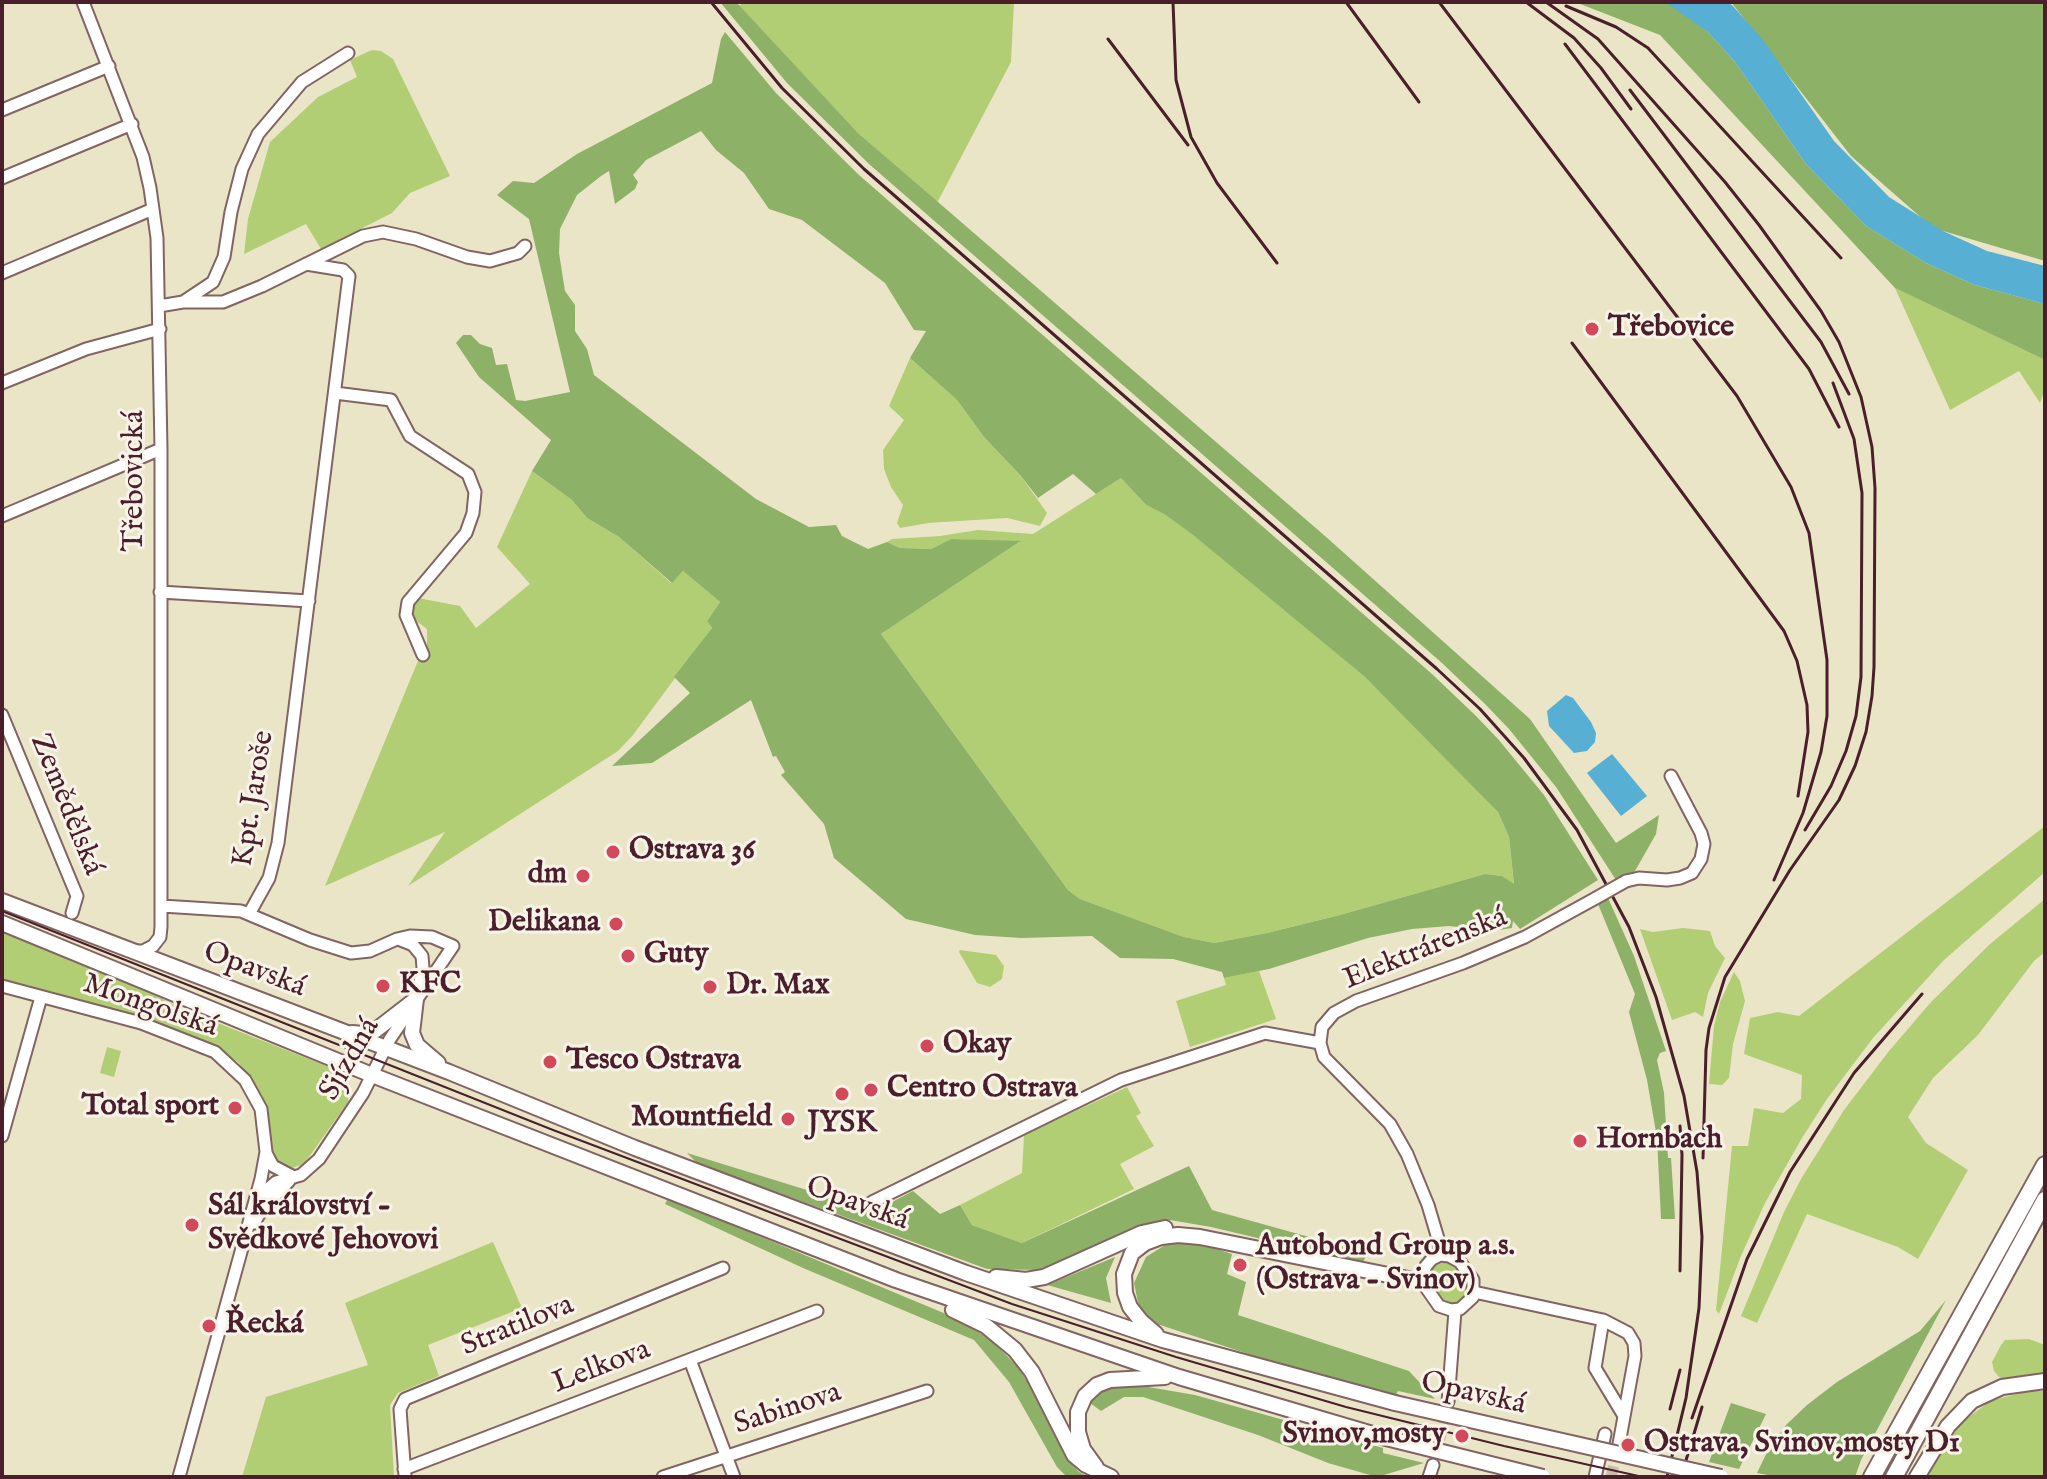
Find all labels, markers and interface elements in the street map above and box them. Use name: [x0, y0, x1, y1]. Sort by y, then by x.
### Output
place label: Třebovice: [1608, 311, 1734, 347]
marker: Třebovice: [1583, 320, 1601, 338]
street label: Třebovická: [118, 410, 154, 552]
street label: Kpt. Jaroše: [226, 728, 284, 870]
street label: Zemědělská: [20, 729, 110, 881]
place label: Ostrava 36: [629, 834, 755, 870]
marker: Ostrava 36: [604, 843, 622, 861]
place label: dm: [528, 858, 567, 894]
marker: dm: [574, 867, 592, 885]
street label: Elektrárenská: [1339, 901, 1513, 999]
place label: Delikana: [488, 906, 600, 942]
marker: Delikana: [607, 915, 625, 933]
street label: Opavská: [198, 935, 310, 1007]
place label: Guty: [644, 938, 708, 974]
marker: Guty: [619, 947, 637, 965]
street label: Mongolská: [78, 967, 222, 1047]
place label: KFC: [399, 968, 461, 1004]
place label: Dr. Max: [726, 969, 830, 1005]
marker: KFC: [374, 977, 392, 995]
marker: Dr. Max: [701, 978, 719, 996]
street label: Sjízdná: [313, 1012, 389, 1108]
place label: Okay: [943, 1028, 1011, 1064]
marker: Okay: [918, 1037, 936, 1055]
place label: Tesco Ostrava: [566, 1044, 741, 1080]
marker: Tesco Ostrava: [541, 1053, 559, 1071]
place label: Centro Ostrava: [887, 1072, 1078, 1108]
marker: Centro Ostrava: [862, 1081, 880, 1099]
marker: JYSK: [833, 1085, 851, 1103]
place label: Total sport: [81, 1090, 219, 1126]
marker: Total sport: [226, 1099, 244, 1117]
place label: Mountfield: [631, 1101, 772, 1137]
place label: JYSK: [807, 1107, 877, 1143]
marker: Mountfield: [779, 1110, 797, 1128]
place label: Hornbach: [1596, 1123, 1722, 1159]
marker: Hornbach: [1571, 1132, 1589, 1150]
street label: Opavská: [801, 1170, 913, 1240]
place label: Sál království - Svědkové Jehovovi: [208, 1190, 438, 1260]
marker: Sál království - Svědkové Jehovovi: [183, 1216, 201, 1234]
place label: Autobond Group a.s. (Ostrava - Svinov): [1256, 1230, 1515, 1300]
marker: Autobond Group a.s. (Ostrava - Svinov): [1231, 1256, 1249, 1274]
street label: Stratilova: [457, 1288, 579, 1366]
place label: Řecká: [225, 1308, 303, 1344]
marker: Řecká: [200, 1317, 218, 1335]
street label: Lelkova: [548, 1333, 656, 1403]
street label: Opavská: [1417, 1365, 1529, 1425]
street label: Sabinova: [730, 1376, 846, 1444]
place label: Svinov,mosty: [1282, 1418, 1446, 1454]
marker: Svinov,mosty: [1453, 1427, 1471, 1445]
place label: Ostrava, Svinov,mosty D1: [1644, 1427, 1960, 1463]
marker: Ostrava, Svinov,mosty D1: [1619, 1436, 1637, 1454]

